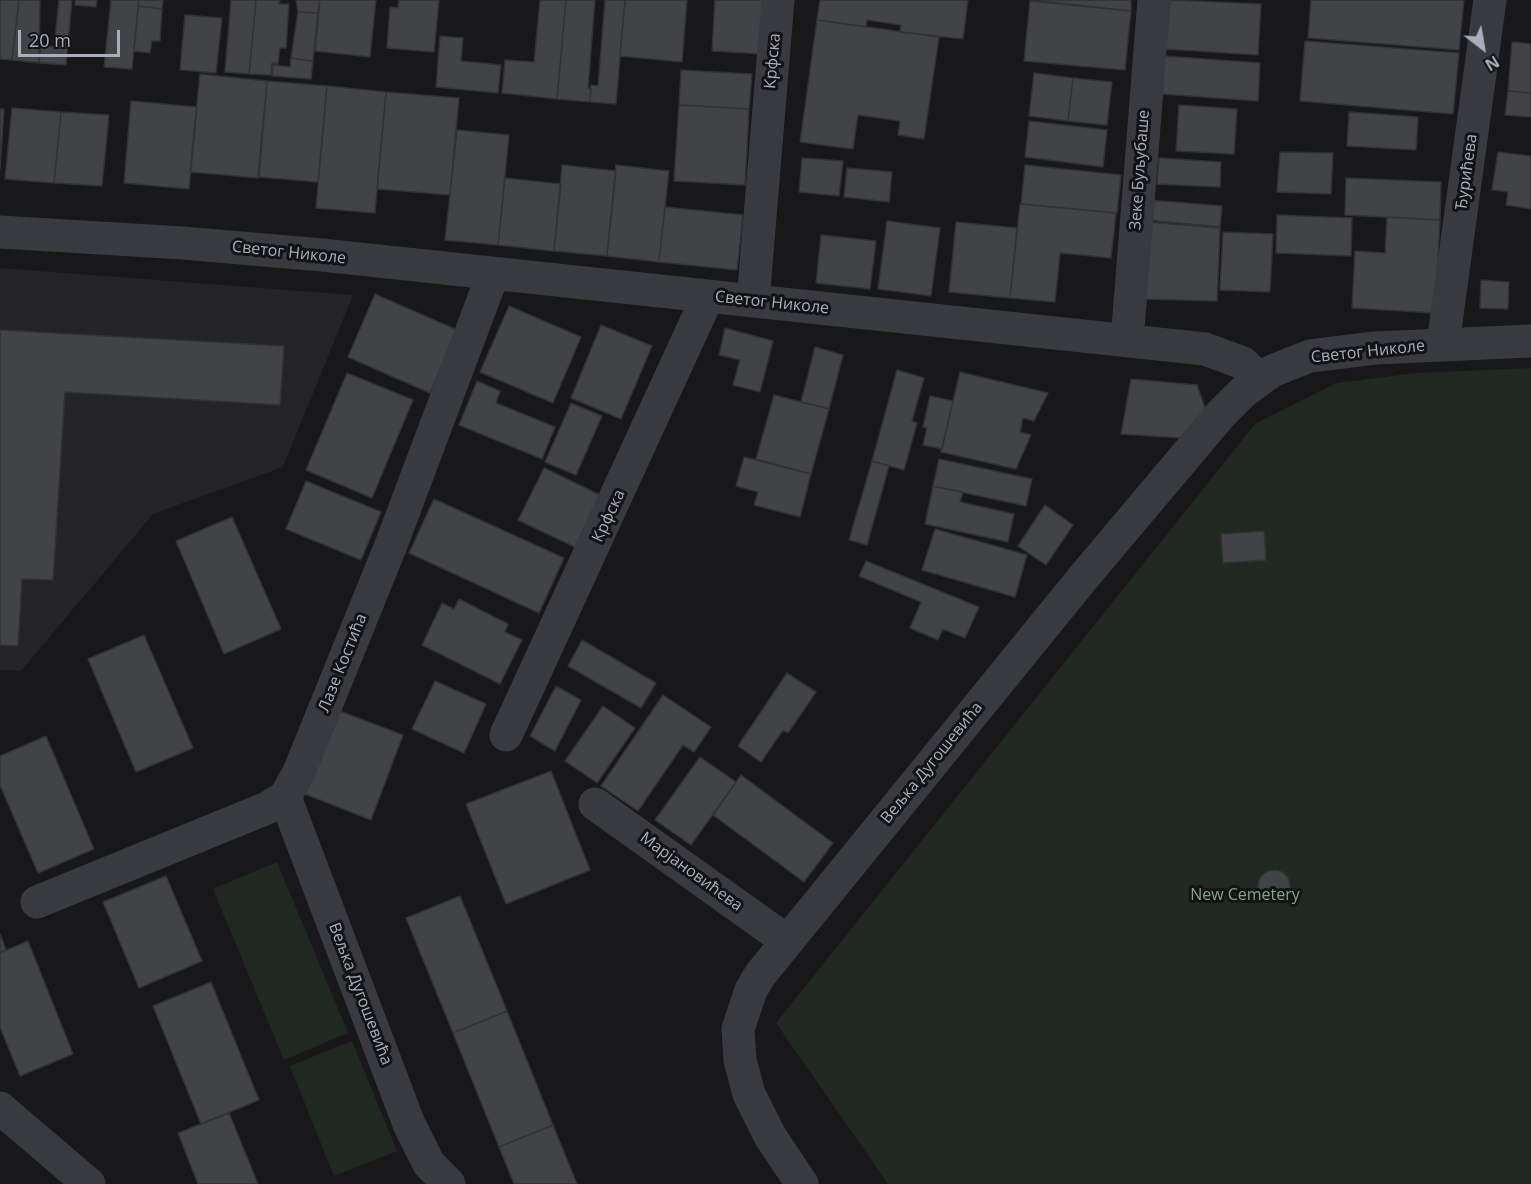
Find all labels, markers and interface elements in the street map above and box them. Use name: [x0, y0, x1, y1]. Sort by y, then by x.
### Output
scale bar: [21, 18, 123, 56]
north arrow: [1453, 18, 1513, 78]
text: 20 m: [29, 28, 71, 52]
street label: Крфска: [761, 32, 785, 90]
text: N: [1481, 51, 1504, 76]
street label: Зеке Буљубаше: [1126, 109, 1154, 231]
street label: Ђурићева: [1452, 133, 1482, 211]
street label: Светог Николе: [231, 237, 347, 269]
street label: Светог Николе: [714, 287, 830, 319]
street label: Светог Николе: [1310, 336, 1426, 368]
street label: Крфска: [589, 487, 629, 545]
street label: Лазе Костића: [315, 611, 371, 715]
street label: Вељка Дугошевића: [877, 698, 987, 828]
street label: Марјановићева: [636, 828, 746, 916]
park label: New Cemetery: [1190, 885, 1300, 905]
street label: Вељка Дугошевића: [324, 920, 396, 1068]

